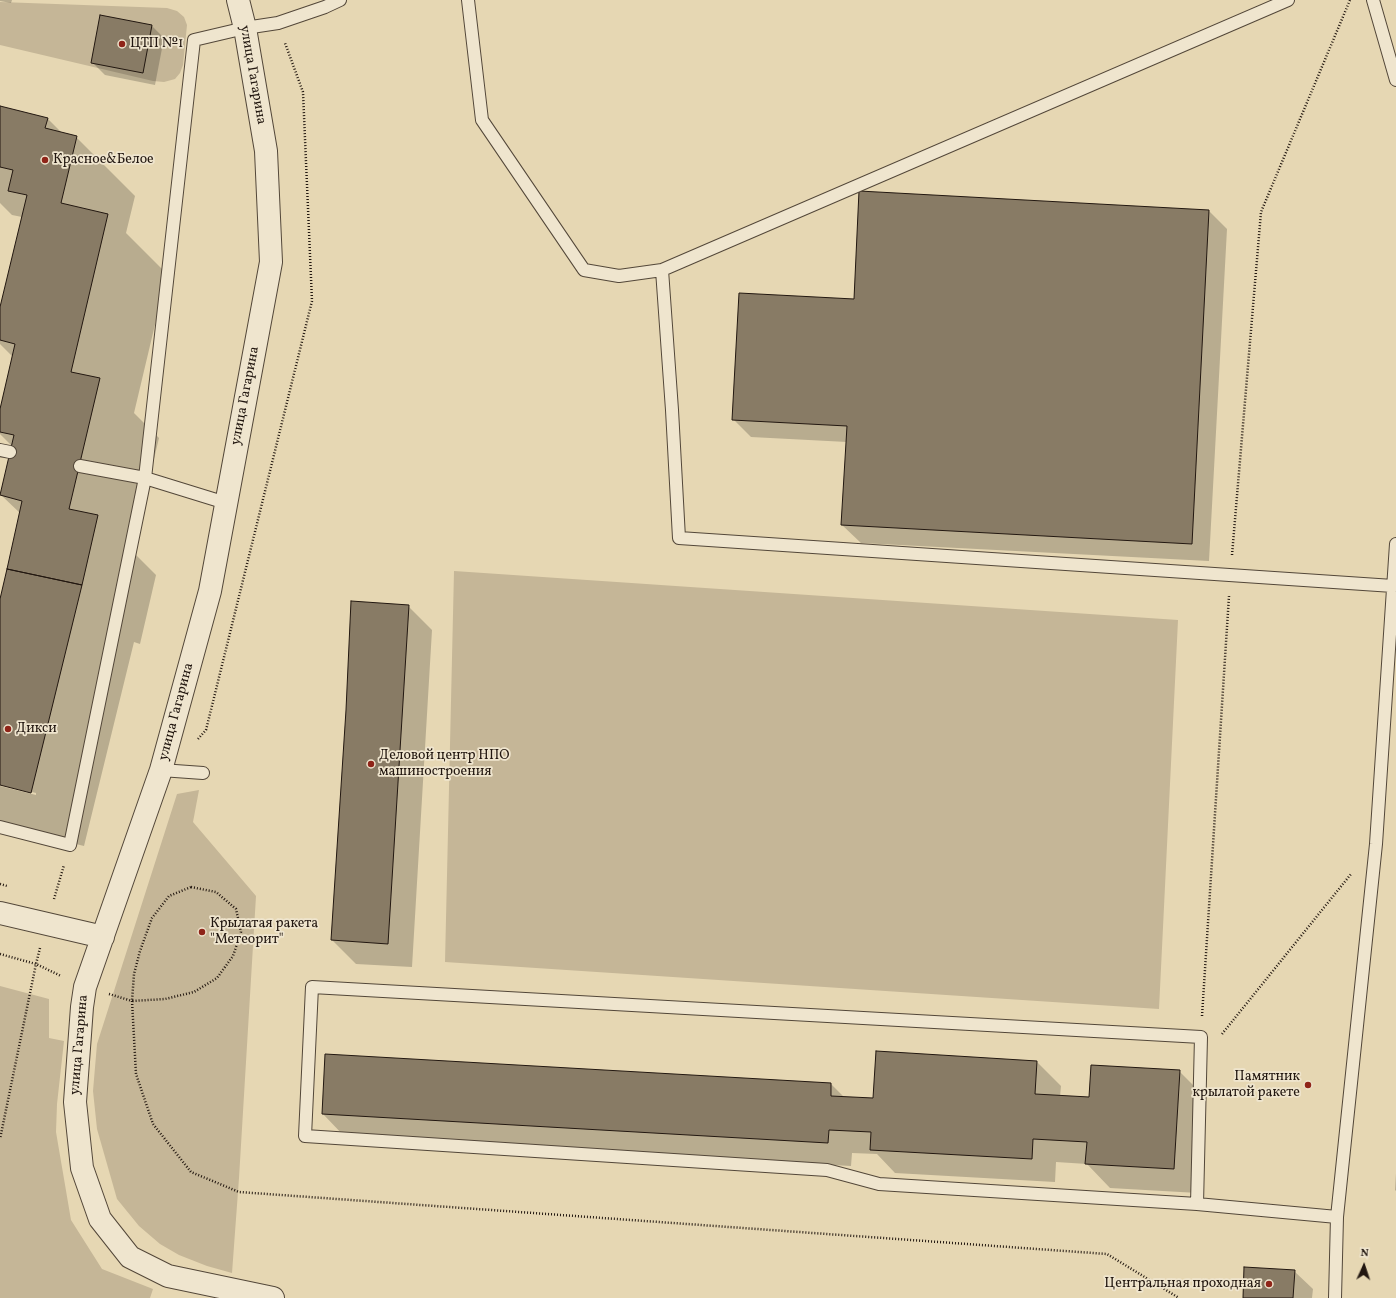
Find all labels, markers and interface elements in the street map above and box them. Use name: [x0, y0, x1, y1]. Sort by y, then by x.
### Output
street label: улица Гагарина: [235, 24, 269, 126]
place label: ЦТП №1: [130, 36, 183, 52]
marker: ЦТП №1: [117, 39, 127, 49]
place label: Красное&Белое: [53, 152, 154, 168]
marker: Красное&Белое: [40, 155, 50, 165]
street label: улица Гагарина: [228, 345, 264, 447]
street label: улица Гагарина: [156, 661, 198, 763]
place label: Дикси: [16, 721, 57, 737]
marker: Дикси: [3, 724, 13, 734]
place label: Деловой центр НПО машиностроения: [379, 748, 510, 780]
marker: Деловой центр НПО машиностроения: [366, 759, 376, 769]
place label: Крылатая ракета "Метеорит": [210, 916, 318, 948]
marker: Крылатая ракета "Метеорит": [197, 927, 207, 937]
street label: улица Гагарина: [67, 994, 93, 1096]
place label: Памятник крылатой ракете: [1192, 1069, 1300, 1102]
marker: Памятник крылатой ракете: [1303, 1080, 1313, 1090]
north arrow: [1344, 1246, 1384, 1286]
text: N: [1360, 1246, 1369, 1261]
place label: Центральная проходная: [1104, 1276, 1261, 1292]
marker: Центральная проходная: [1264, 1279, 1274, 1289]

